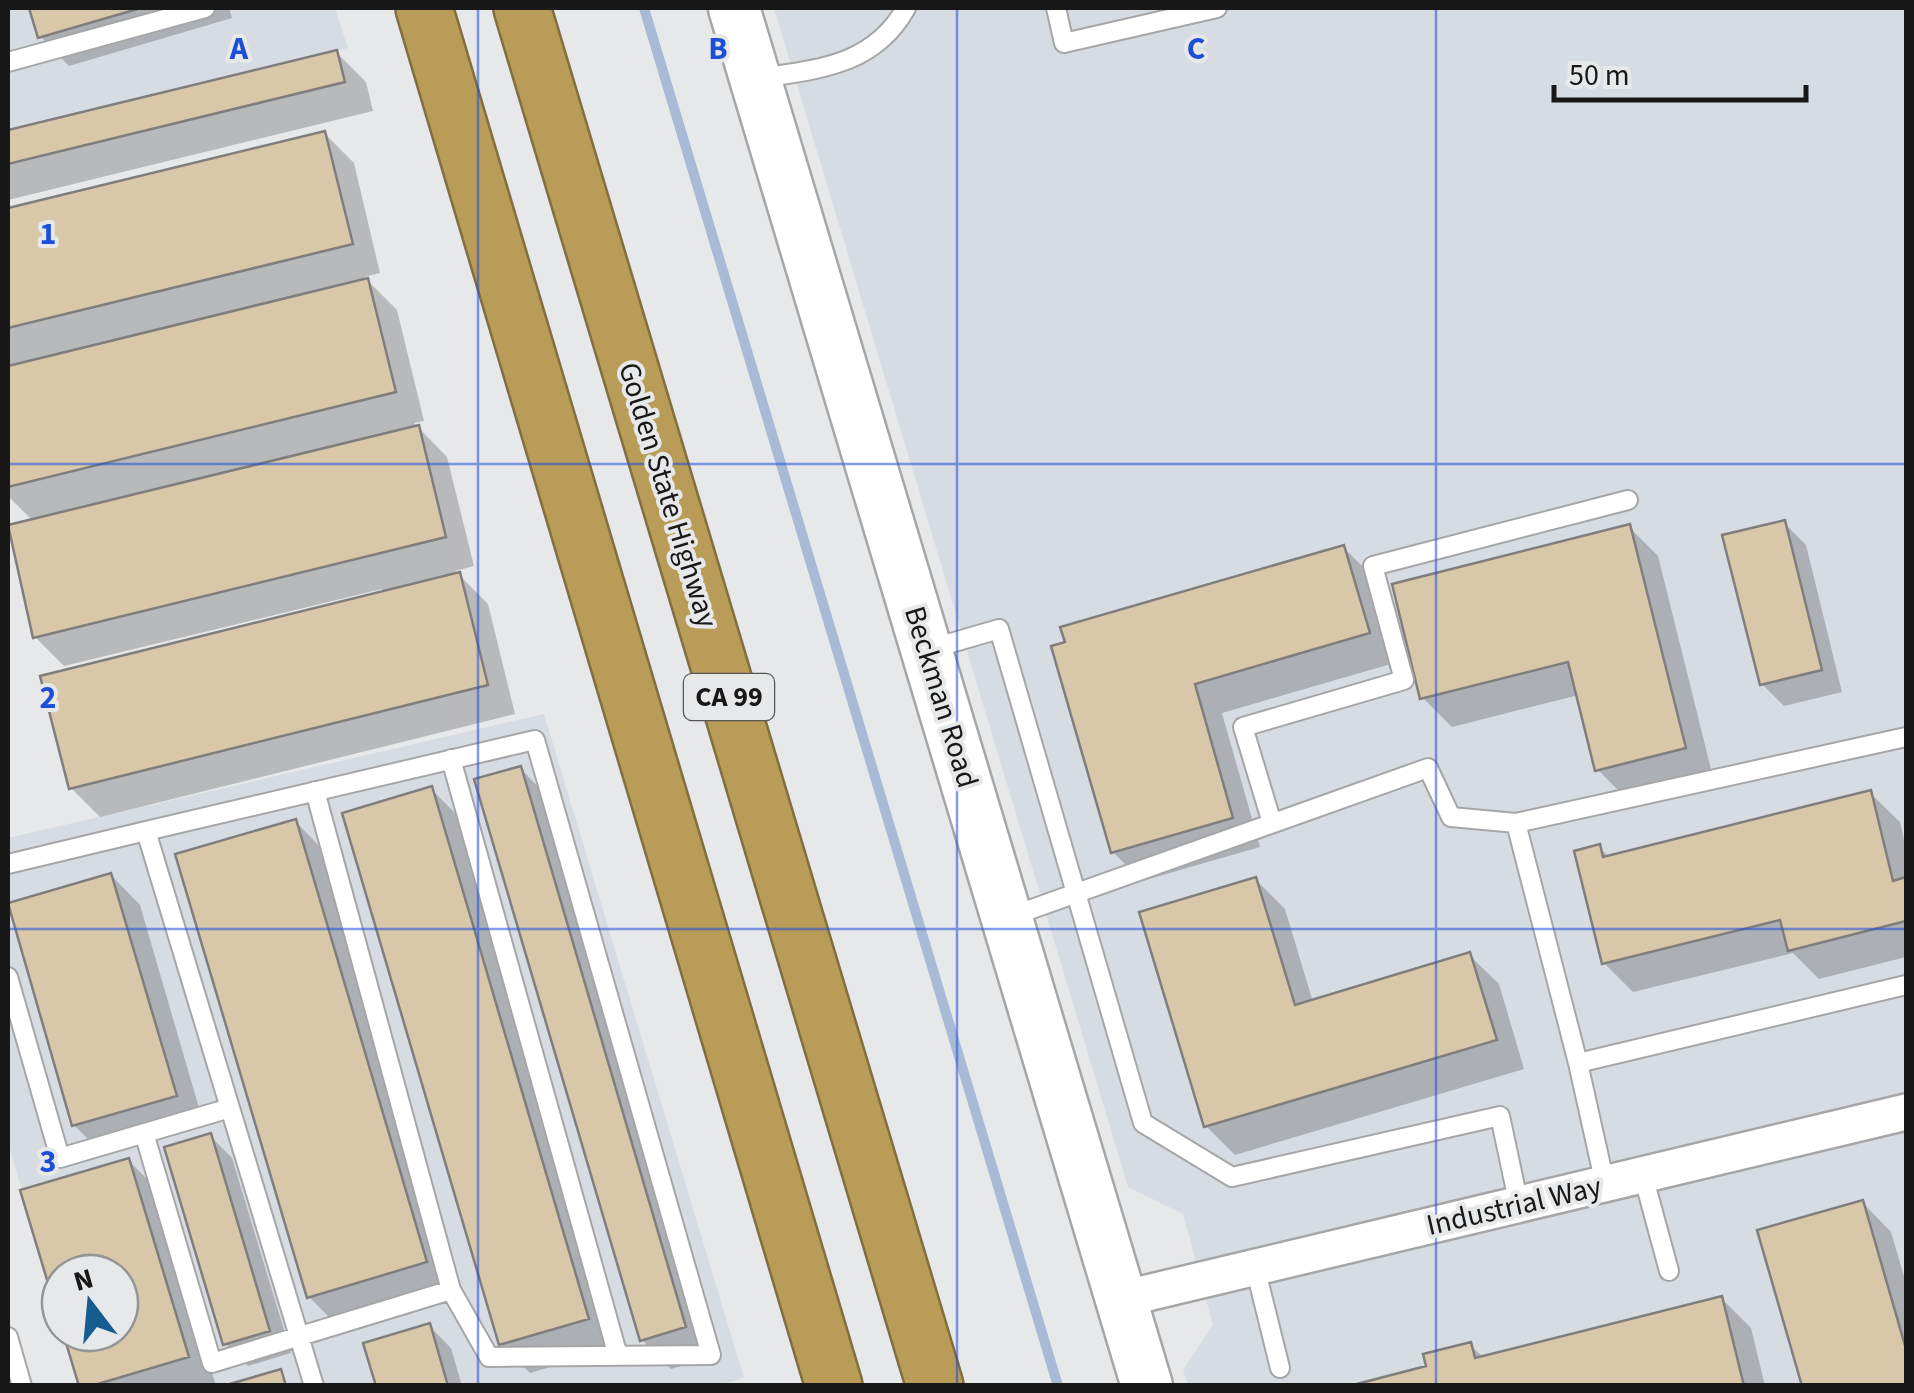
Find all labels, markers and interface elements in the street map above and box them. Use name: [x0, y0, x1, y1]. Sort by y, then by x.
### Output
text: A: [229, 26, 249, 72]
text: B: [708, 26, 728, 72]
text: C: [1187, 26, 1205, 72]
scale bar: [1554, 40, 1806, 102]
text: 50 m: [1569, 54, 1630, 97]
text: 1: [40, 211, 56, 257]
street label: Golden State Highway: [607, 357, 729, 633]
street label: Beckman Road: [893, 601, 989, 793]
road number: CA 99: [684, 674, 774, 720]
text: 2: [40, 675, 56, 721]
text: 3: [40, 1139, 56, 1185]
street label: Industrial Way: [1422, 1165, 1606, 1247]
north arrow: [40, 1253, 140, 1353]
text: N: [69, 1258, 98, 1302]

